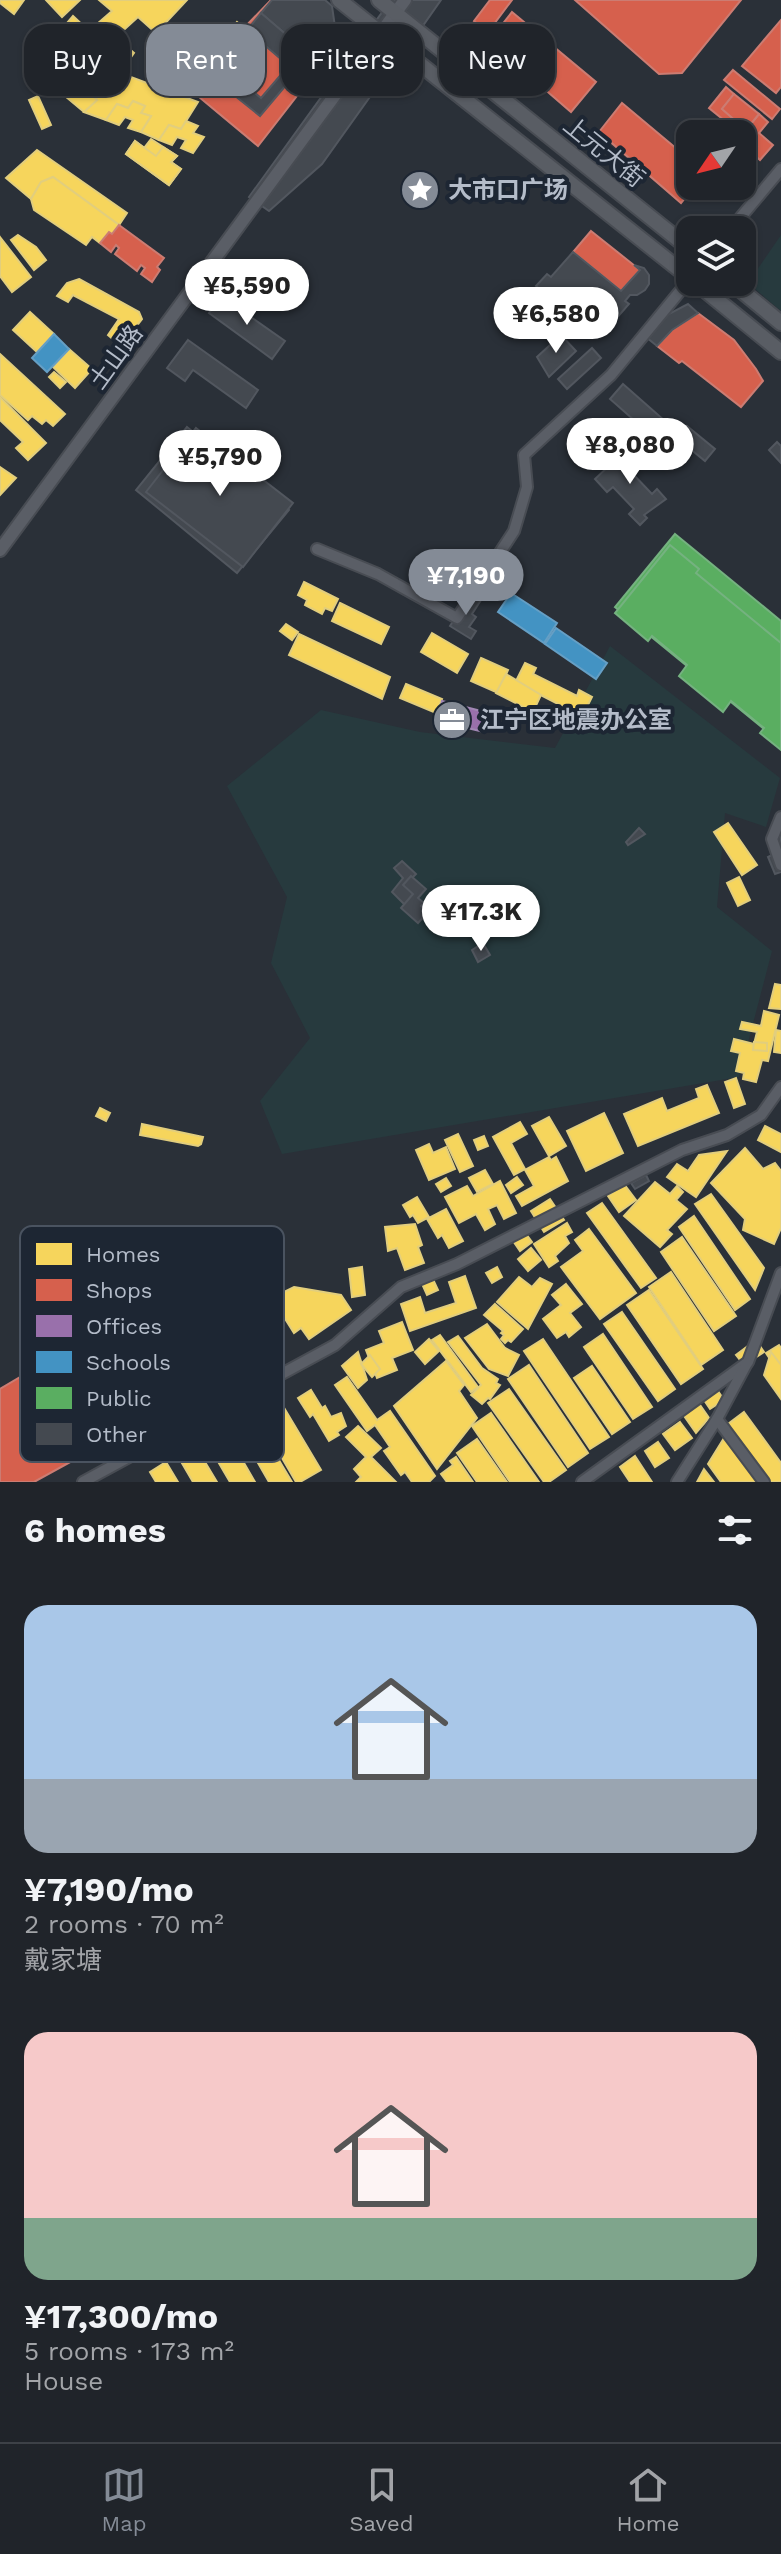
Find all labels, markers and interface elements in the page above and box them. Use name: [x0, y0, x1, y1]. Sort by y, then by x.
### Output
chip: Buy: [24, 24, 130, 96]
chip: Rent: [146, 24, 265, 96]
chip: Filters: [281, 24, 423, 96]
chip: New: [439, 24, 555, 96]
street label: 上元大街: [558, 111, 650, 193]
north arrow: [676, 120, 756, 200]
map controls: [676, 120, 756, 296]
place icon: 大市口广场: [399, 169, 441, 211]
place label: 大市口广场: [448, 176, 568, 204]
button: layers: [676, 216, 756, 296]
pin: ¥5,590: [182, 259, 312, 327]
text: ¥5,590: [203, 270, 291, 300]
pin: ¥6,580: [491, 287, 621, 355]
text: ¥6,580: [511, 298, 601, 328]
street label: 土山路: [84, 320, 148, 394]
pin: ¥8,080: [565, 418, 695, 486]
text: ¥8,080: [585, 429, 675, 459]
pin: ¥5,790: [155, 430, 285, 498]
text: ¥5,790: [177, 441, 263, 471]
pin: ¥7,190: [401, 549, 531, 617]
text: ¥7,190: [427, 560, 505, 590]
office icon: 江宁区地震办公室: [431, 699, 473, 741]
place label: 江宁区地震办公室: [480, 706, 672, 734]
pin: ¥17.3K: [416, 885, 546, 953]
text: ¥17.3K: [440, 896, 522, 926]
legend: [20, 1226, 284, 1462]
text: Homes: [86, 1242, 160, 1267]
text: Shops: [86, 1278, 152, 1303]
text: Offices: [86, 1314, 162, 1339]
text: Schools: [86, 1350, 171, 1375]
text: Public: [86, 1386, 152, 1411]
text: Other: [86, 1422, 147, 1447]
icon: filters: [713, 1508, 757, 1552]
text: 6 homes: [24, 1510, 166, 1550]
icon: home: [319, 1657, 463, 1801]
text: ¥7,190/mo: [24, 1869, 194, 1909]
text: 2 rooms · 70 m²: [24, 1909, 224, 1939]
text: 戴家塘: [24, 1945, 102, 1975]
icon: home: [319, 2084, 463, 2228]
text: ¥17,300/mo: [24, 2296, 218, 2336]
text: 5 rooms · 173 m²: [24, 2336, 234, 2366]
text: House: [24, 2366, 103, 2396]
tab: Map: [102, 2463, 146, 2536]
tab: Saved: [350, 2463, 413, 2536]
tab: Home: [617, 2463, 679, 2536]

